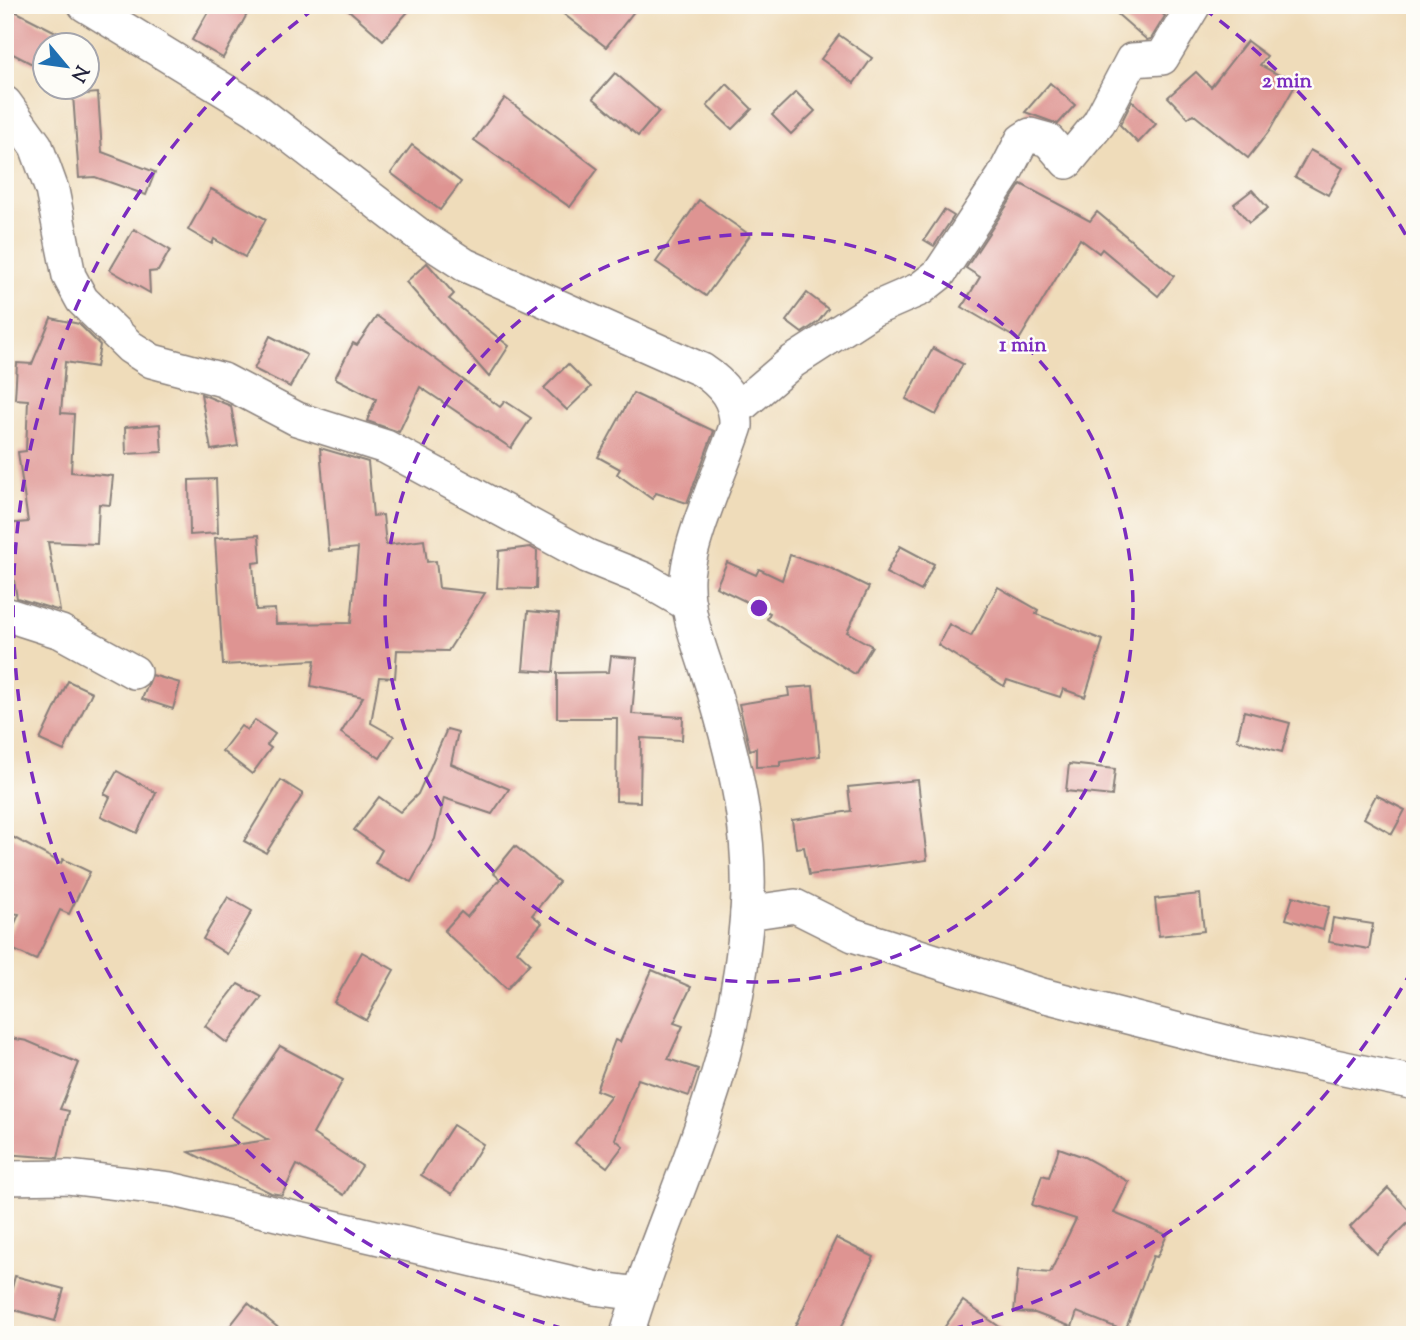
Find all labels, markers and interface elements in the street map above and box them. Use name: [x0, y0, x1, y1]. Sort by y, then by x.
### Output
north arrow: [32, 32, 102, 102]
text: N: [63, 60, 94, 86]
text: 2 min: [1262, 67, 1313, 97]
text: 1 min: [999, 331, 1047, 361]
centre of rings: [747, 596, 771, 620]

